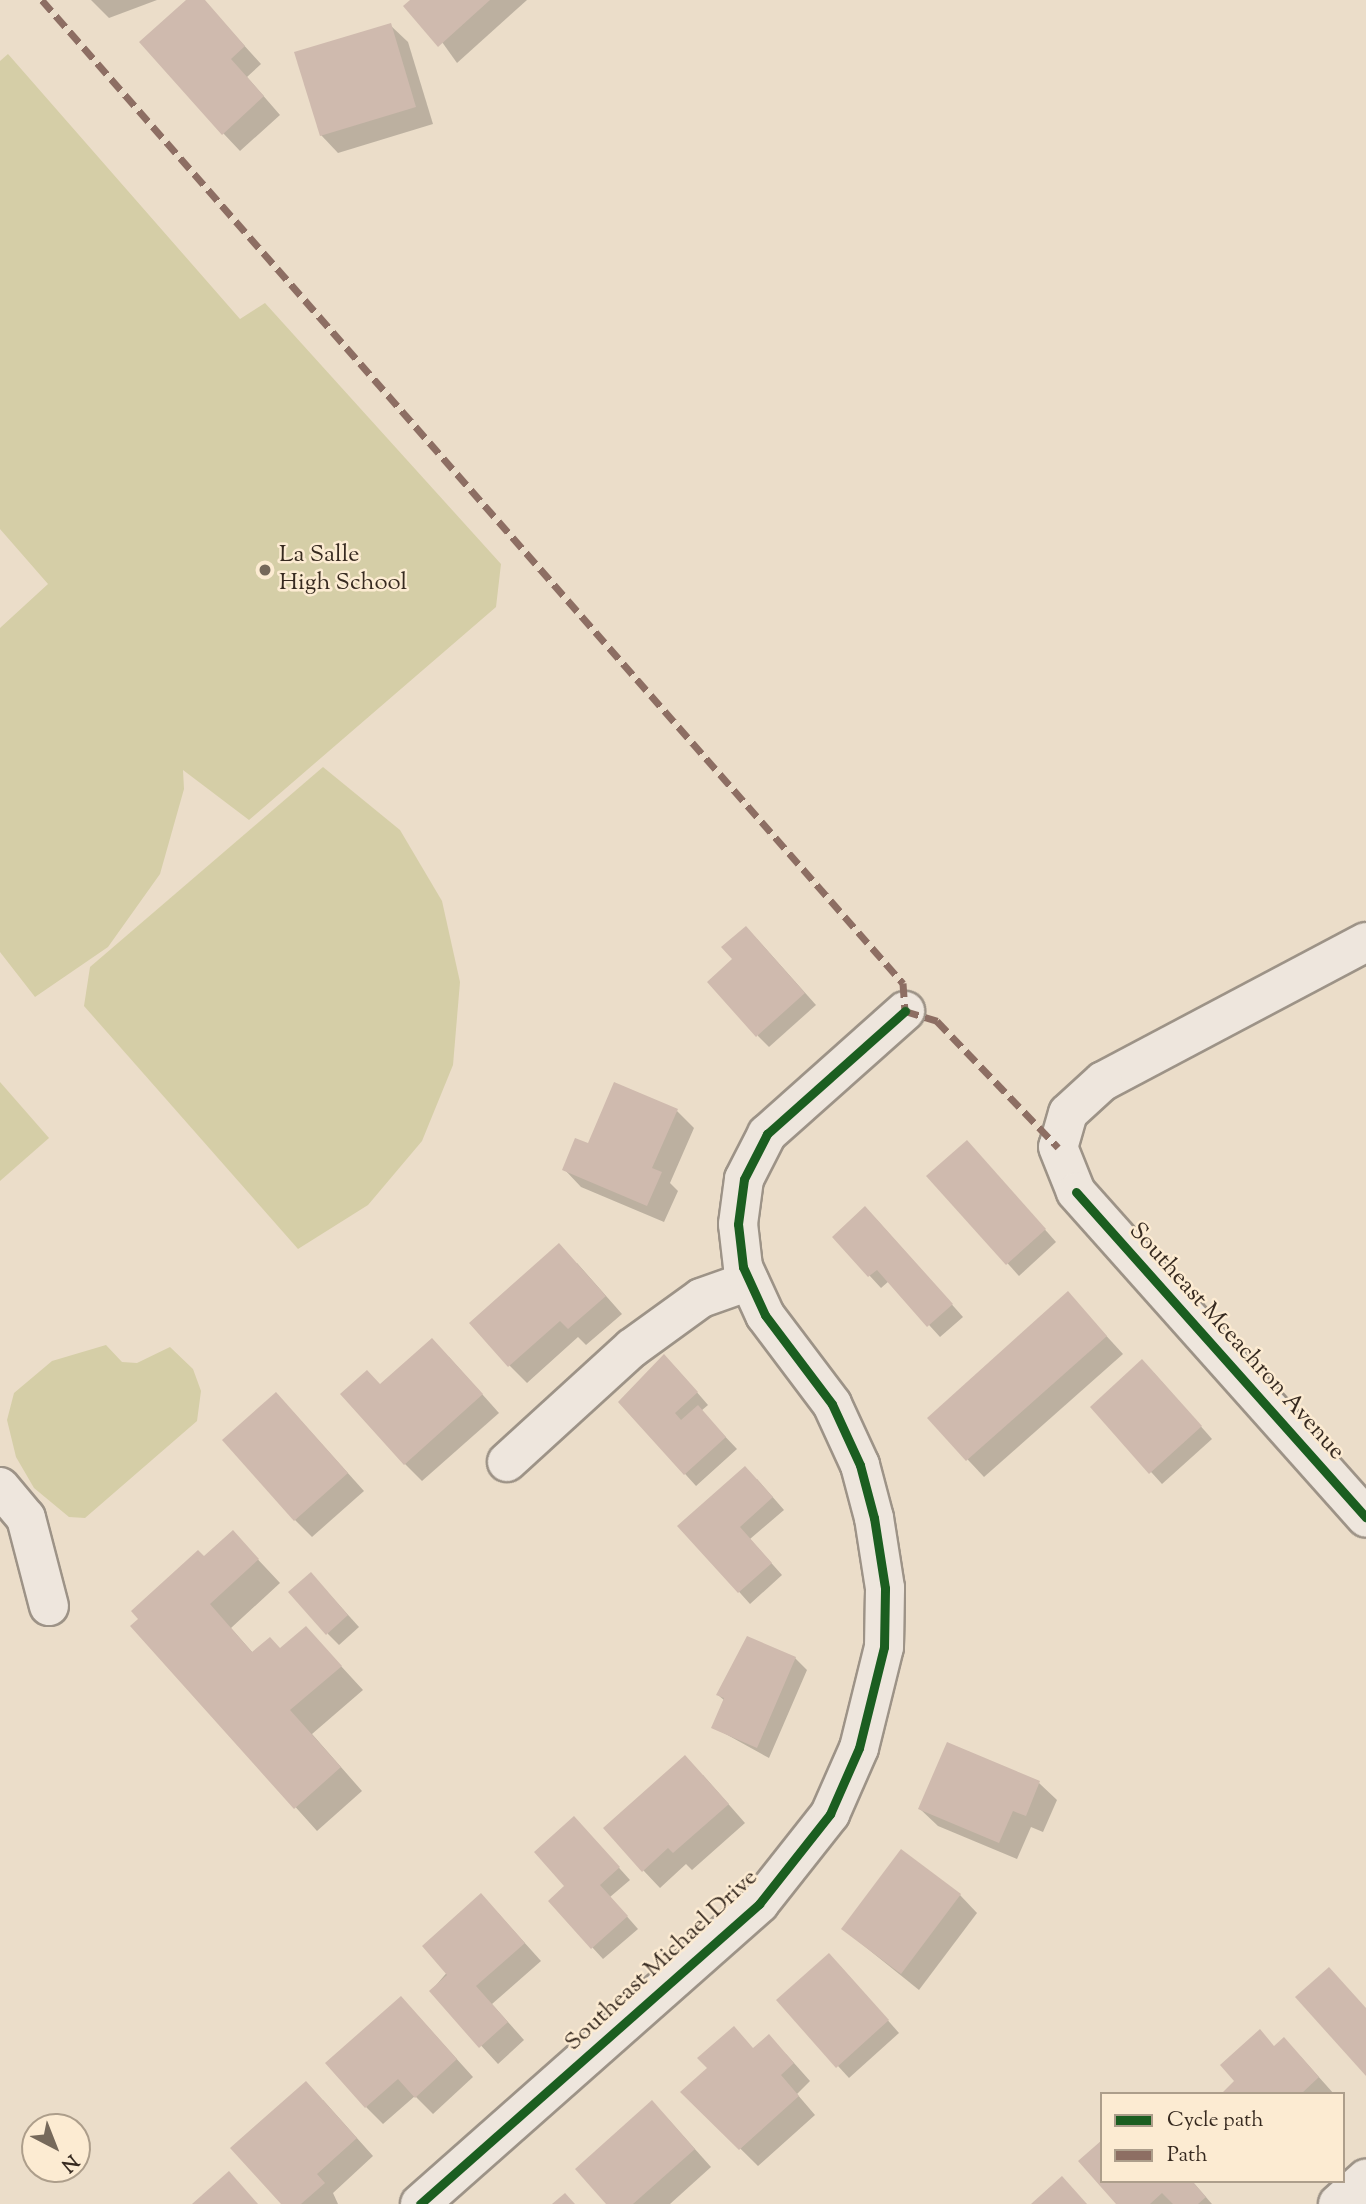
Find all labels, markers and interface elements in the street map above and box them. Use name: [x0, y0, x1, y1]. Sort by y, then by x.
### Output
place label: La Salle High School: [279, 542, 407, 598]
marker: La Salle High School: [257, 562, 273, 578]
street label: Southeast Mceachron Avenue: [1122, 1218, 1350, 1466]
street label: Southeast Michael Drive: [560, 1864, 764, 2058]
legend: [1100, 2092, 1345, 2183]
text: Cycle path: [1167, 2106, 1264, 2136]
north arrow: [21, 2113, 91, 2183]
text: Path: [1167, 2141, 1208, 2171]
text: N: [54, 2147, 84, 2178]

